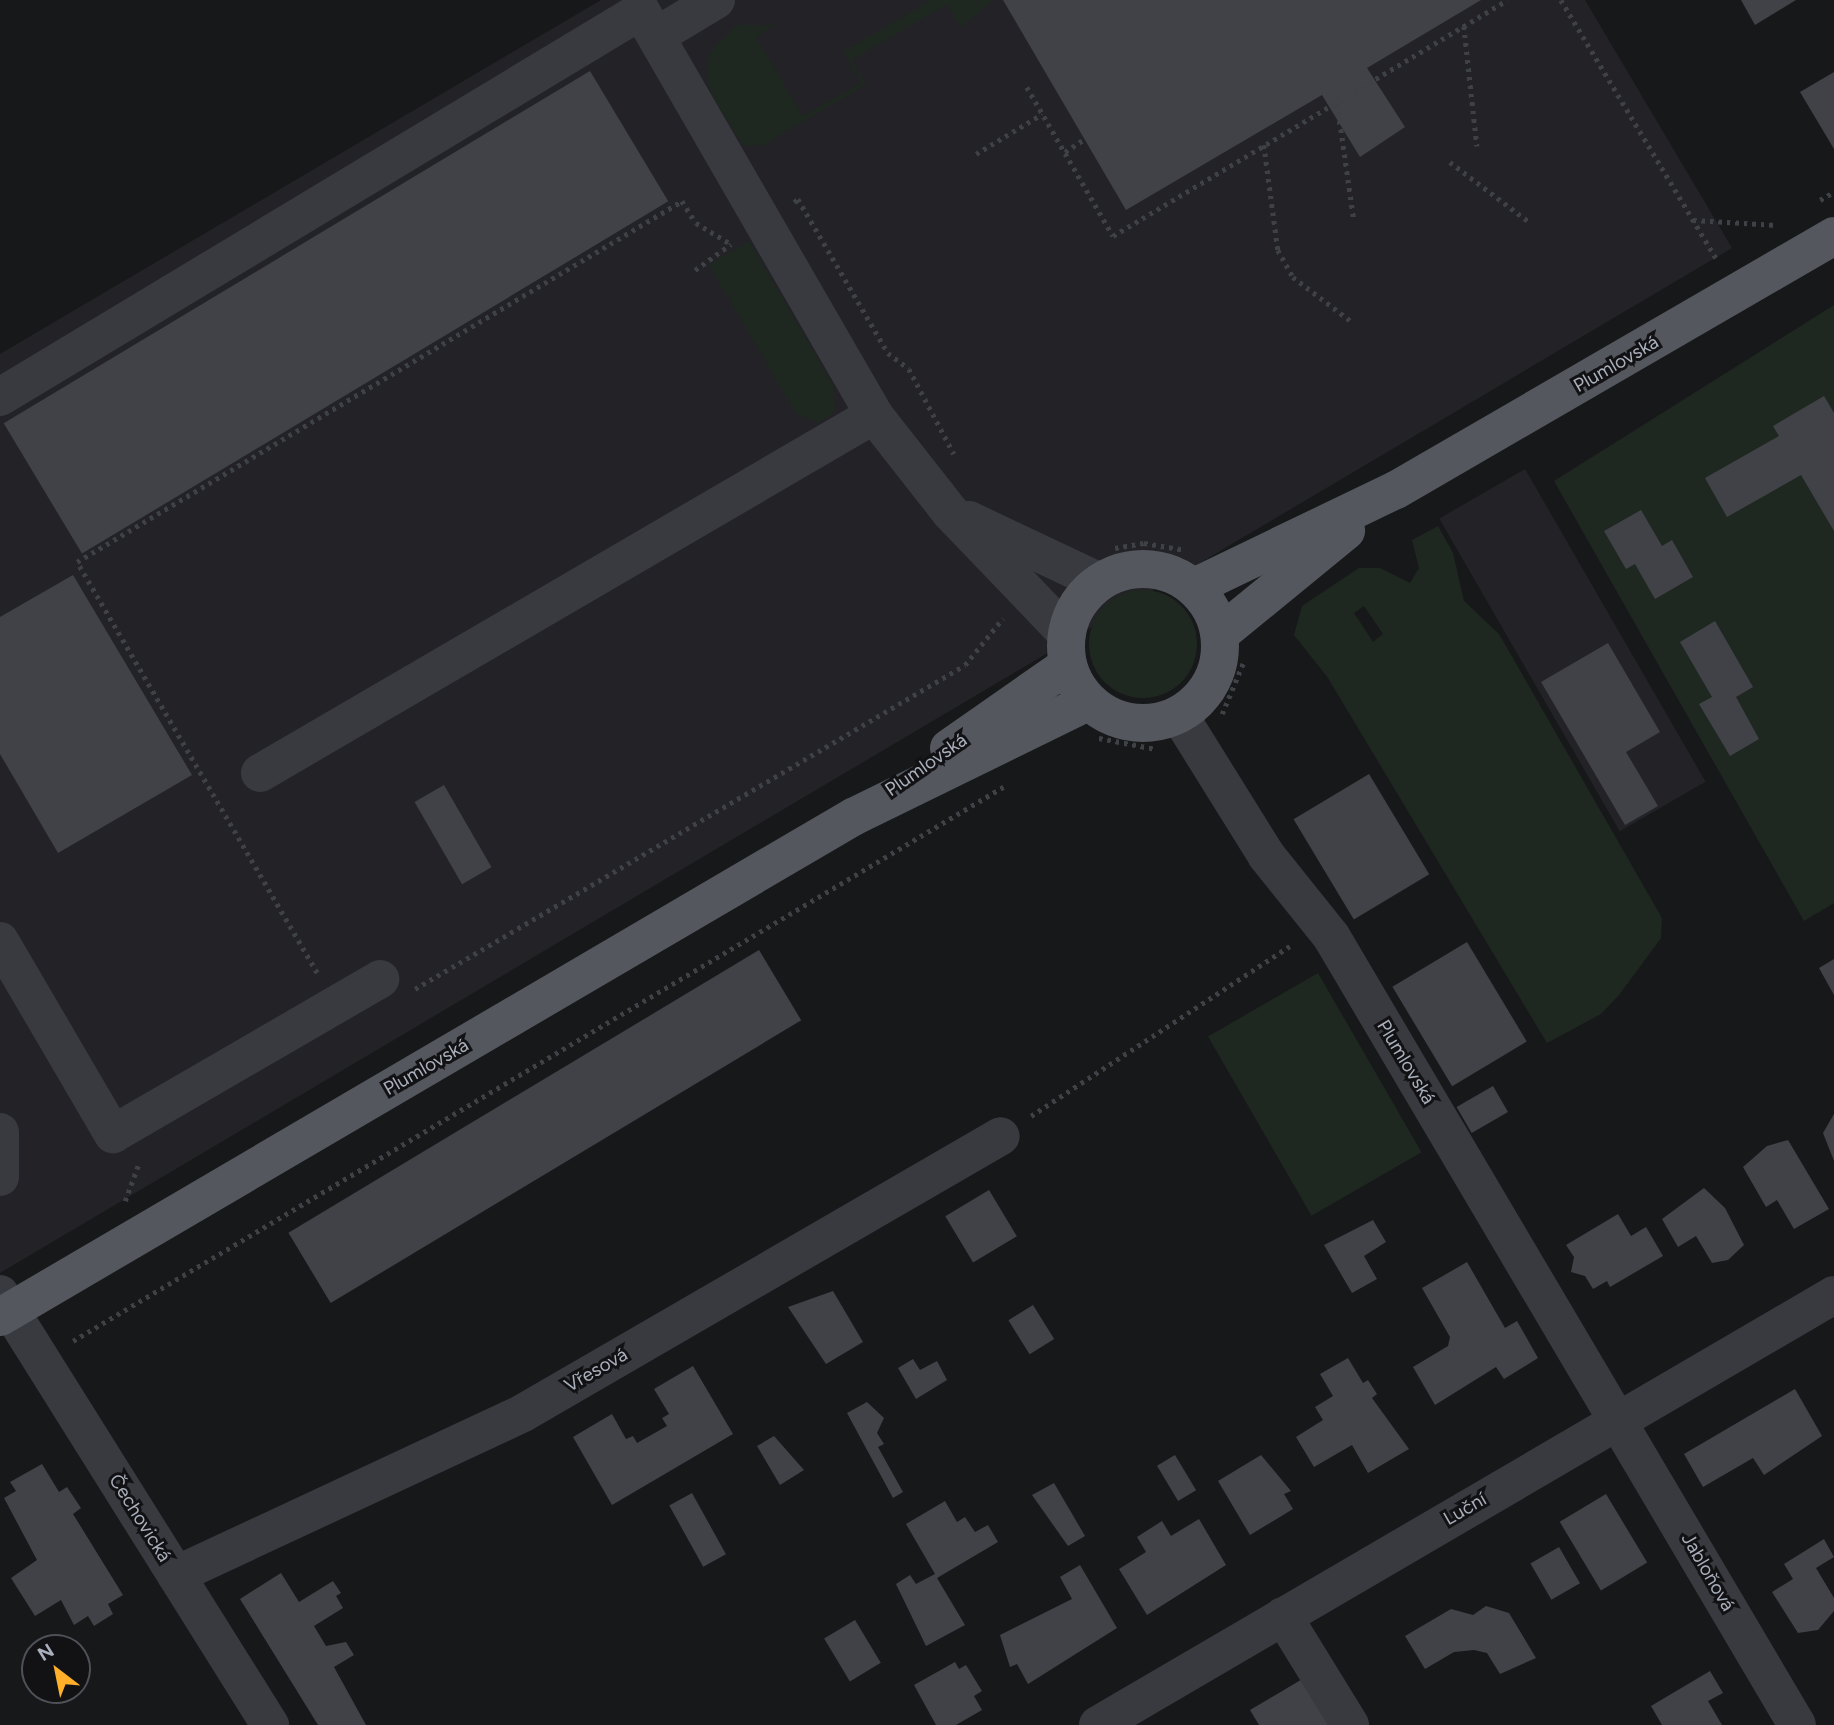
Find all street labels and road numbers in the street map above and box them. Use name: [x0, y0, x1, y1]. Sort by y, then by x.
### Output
street label: Plumlovská: [1569, 331, 1663, 397]
street label: Plumlovská: [881, 729, 971, 801]
street label: Plumlovská: [1372, 1016, 1440, 1108]
street label: Plumlovská: [379, 1034, 473, 1100]
street label: Vřesová: [561, 1343, 631, 1397]
street label: Čechovická: [104, 1470, 176, 1566]
street label: Luční: [1439, 1488, 1491, 1530]
street label: Jabloňová: [1677, 1529, 1739, 1615]

